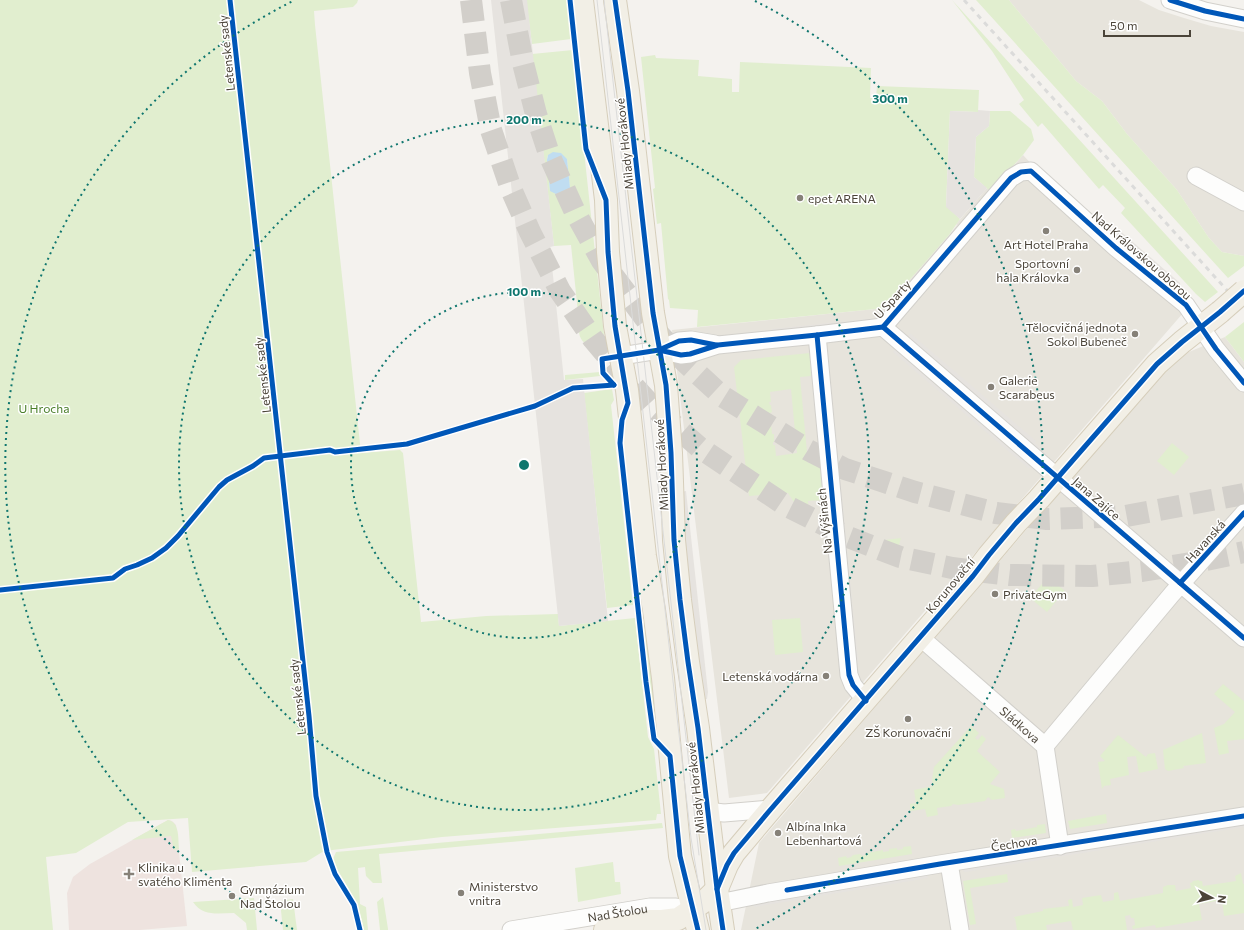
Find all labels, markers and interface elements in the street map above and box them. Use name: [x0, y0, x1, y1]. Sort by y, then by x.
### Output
scale bar: [1104, 12, 1190, 38]
street label: Letenské sady: [215, 14, 237, 92]
text: 50 m: [1110, 18, 1138, 32]
text: 300 m: [872, 91, 908, 105]
street label: Milady Horákové: [612, 98, 636, 190]
text: 200 m: [506, 112, 542, 126]
place label: epet ARENA: [808, 191, 876, 205]
marker: epet ARENA: [795, 193, 805, 203]
street label: Nad Královskou oborou: [1089, 208, 1195, 302]
marker: Art Hotel Praha: [1041, 226, 1051, 236]
place label: Art Hotel Praha: [1004, 237, 1088, 251]
place label: Sportovní hala Královka: [996, 256, 1070, 284]
marker: Sportovní hala Královka: [1072, 265, 1082, 275]
street label: U Sparty: [871, 277, 913, 321]
text: 100 m: [507, 284, 541, 298]
place label: Tělocvičná jednota Sokol Bubeneč: [1026, 320, 1127, 348]
marker: Tělocvičná jednota Sokol Bubeneč: [1130, 329, 1140, 339]
street label: Letenské sady: [251, 336, 273, 414]
place label: Galerie Scarabeus: [999, 373, 1055, 401]
marker: Galerie Scarabeus: [986, 382, 996, 392]
park label: U Hrocha: [19, 401, 69, 415]
street label: Milady Horákové: [652, 419, 670, 511]
centre of rings: [517, 458, 531, 472]
street label: Jana Zajíce: [1070, 474, 1123, 523]
street label: Na Výšinách: [814, 487, 834, 555]
street label: Havanská: [1182, 517, 1228, 565]
street label: Korunovační: [923, 554, 978, 616]
place label: PrivateGym: [1003, 587, 1067, 601]
marker: PrivateGym: [990, 589, 1000, 599]
street label: Letenské sady: [286, 658, 308, 736]
place label: Letenská vodárna: [722, 669, 818, 683]
marker: Letenská vodárna: [821, 671, 831, 681]
street label: Sládkova: [997, 703, 1043, 746]
marker: ZŠ Korunovační: [903, 714, 913, 724]
place label: ZŠ Korunovační: [865, 725, 952, 739]
street label: Milady Horákové: [683, 742, 707, 834]
place label: Albína Inka Lebenhartová: [786, 819, 862, 847]
marker: Albína Inka Lebenhartová: [773, 828, 783, 838]
street label: Čechova: [990, 832, 1038, 854]
place label: Klinika u svatého Klimenta: [138, 860, 232, 888]
marker: Klinika u svatého Klimenta: [123, 868, 135, 880]
north arrow: [1192, 878, 1232, 918]
place label: Ministerstvo vnitra: [469, 879, 538, 907]
place label: Gymnázium Nad Štolou: [240, 882, 305, 910]
marker: Ministerstvo vnitra: [456, 888, 466, 898]
marker: Gymnázium Nad Štolou: [227, 891, 237, 901]
text: N: [1215, 894, 1229, 904]
street label: Nad Štolou: [587, 901, 649, 924]

